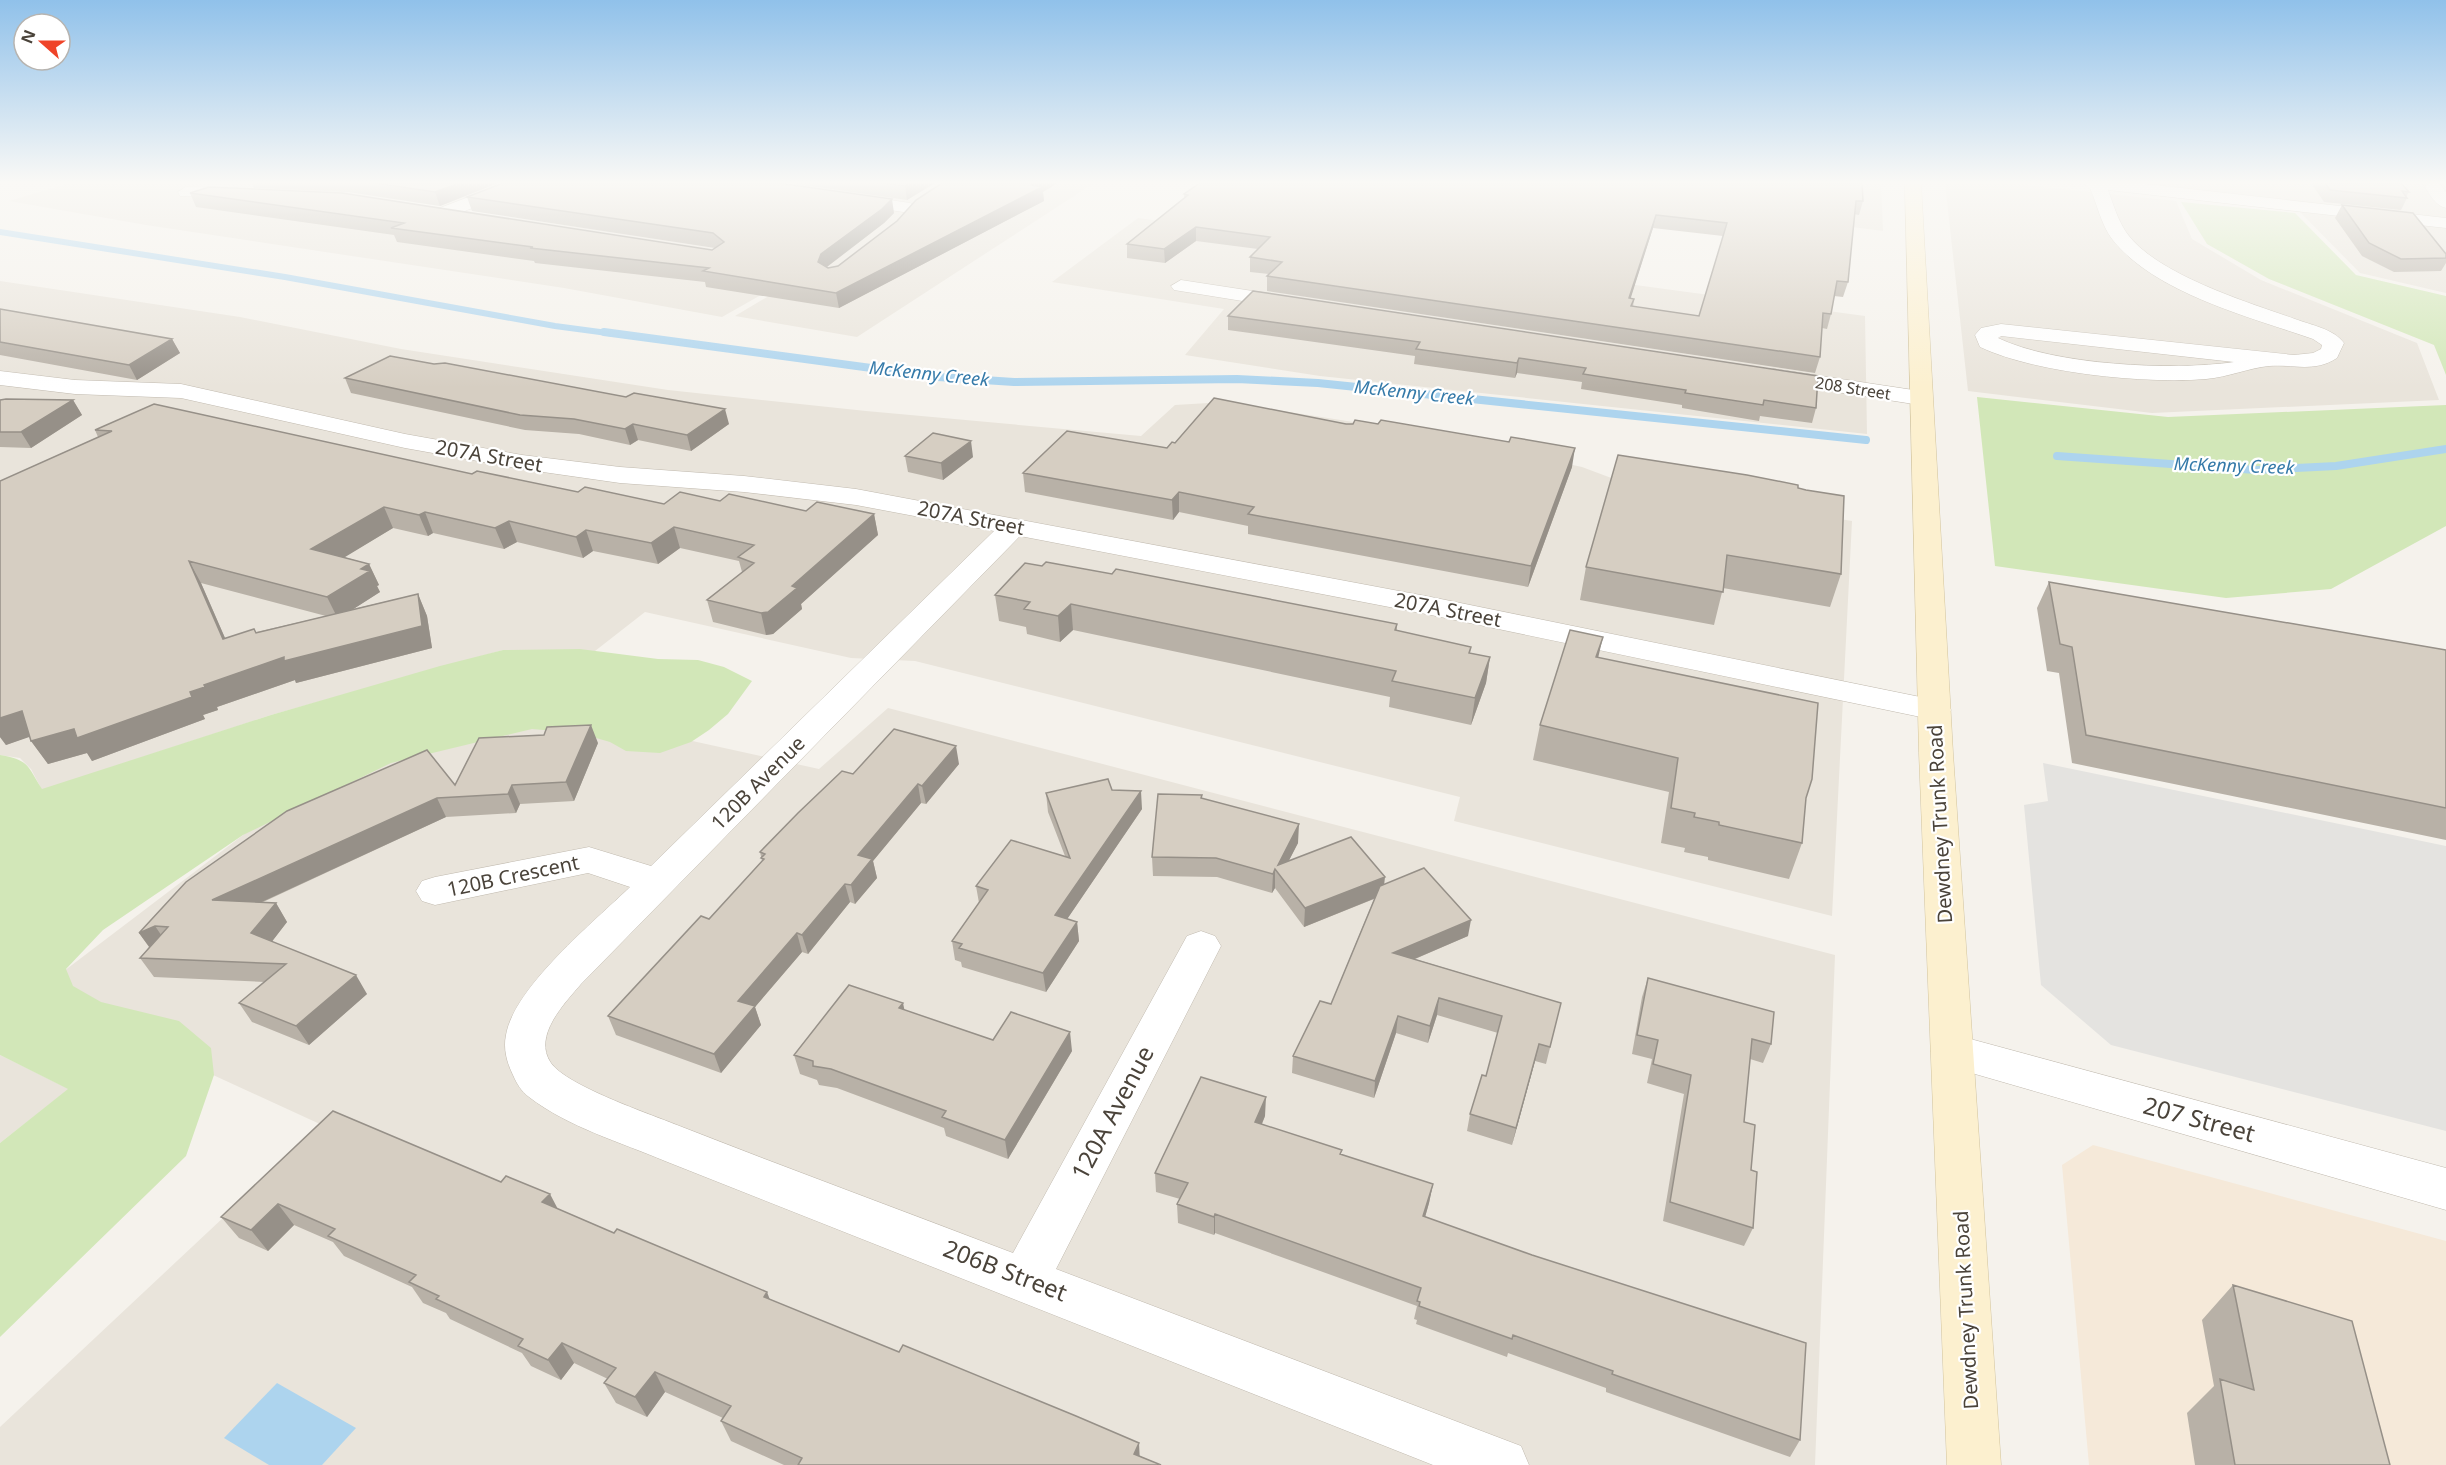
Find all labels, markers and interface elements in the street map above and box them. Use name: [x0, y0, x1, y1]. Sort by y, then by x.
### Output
north arrow: [12, 12, 72, 72]
text: N: [15, 27, 41, 47]
water label: McKenny Creek: [868, 355, 991, 391]
street label: 208 Street: [1814, 371, 1893, 405]
water label: McKenny Creek: [1353, 374, 1476, 410]
street label: 207A Street: [433, 433, 545, 478]
water label: McKenny Creek: [2173, 451, 2296, 479]
street label: 207A Street: [915, 494, 1027, 541]
street label: 207A Street: [1392, 586, 1504, 633]
street label: Dewdney Trunk Road: [1921, 724, 1958, 924]
street label: 120B Avenue: [705, 730, 811, 836]
street label: 120B Crescent: [444, 848, 581, 903]
street label: 120A Avenue: [1063, 1040, 1161, 1185]
street label: 207 Street: [2140, 1088, 2259, 1149]
street label: Dewdney Trunk Road: [1947, 1210, 1984, 1410]
street label: 206B Street: [939, 1231, 1072, 1308]

